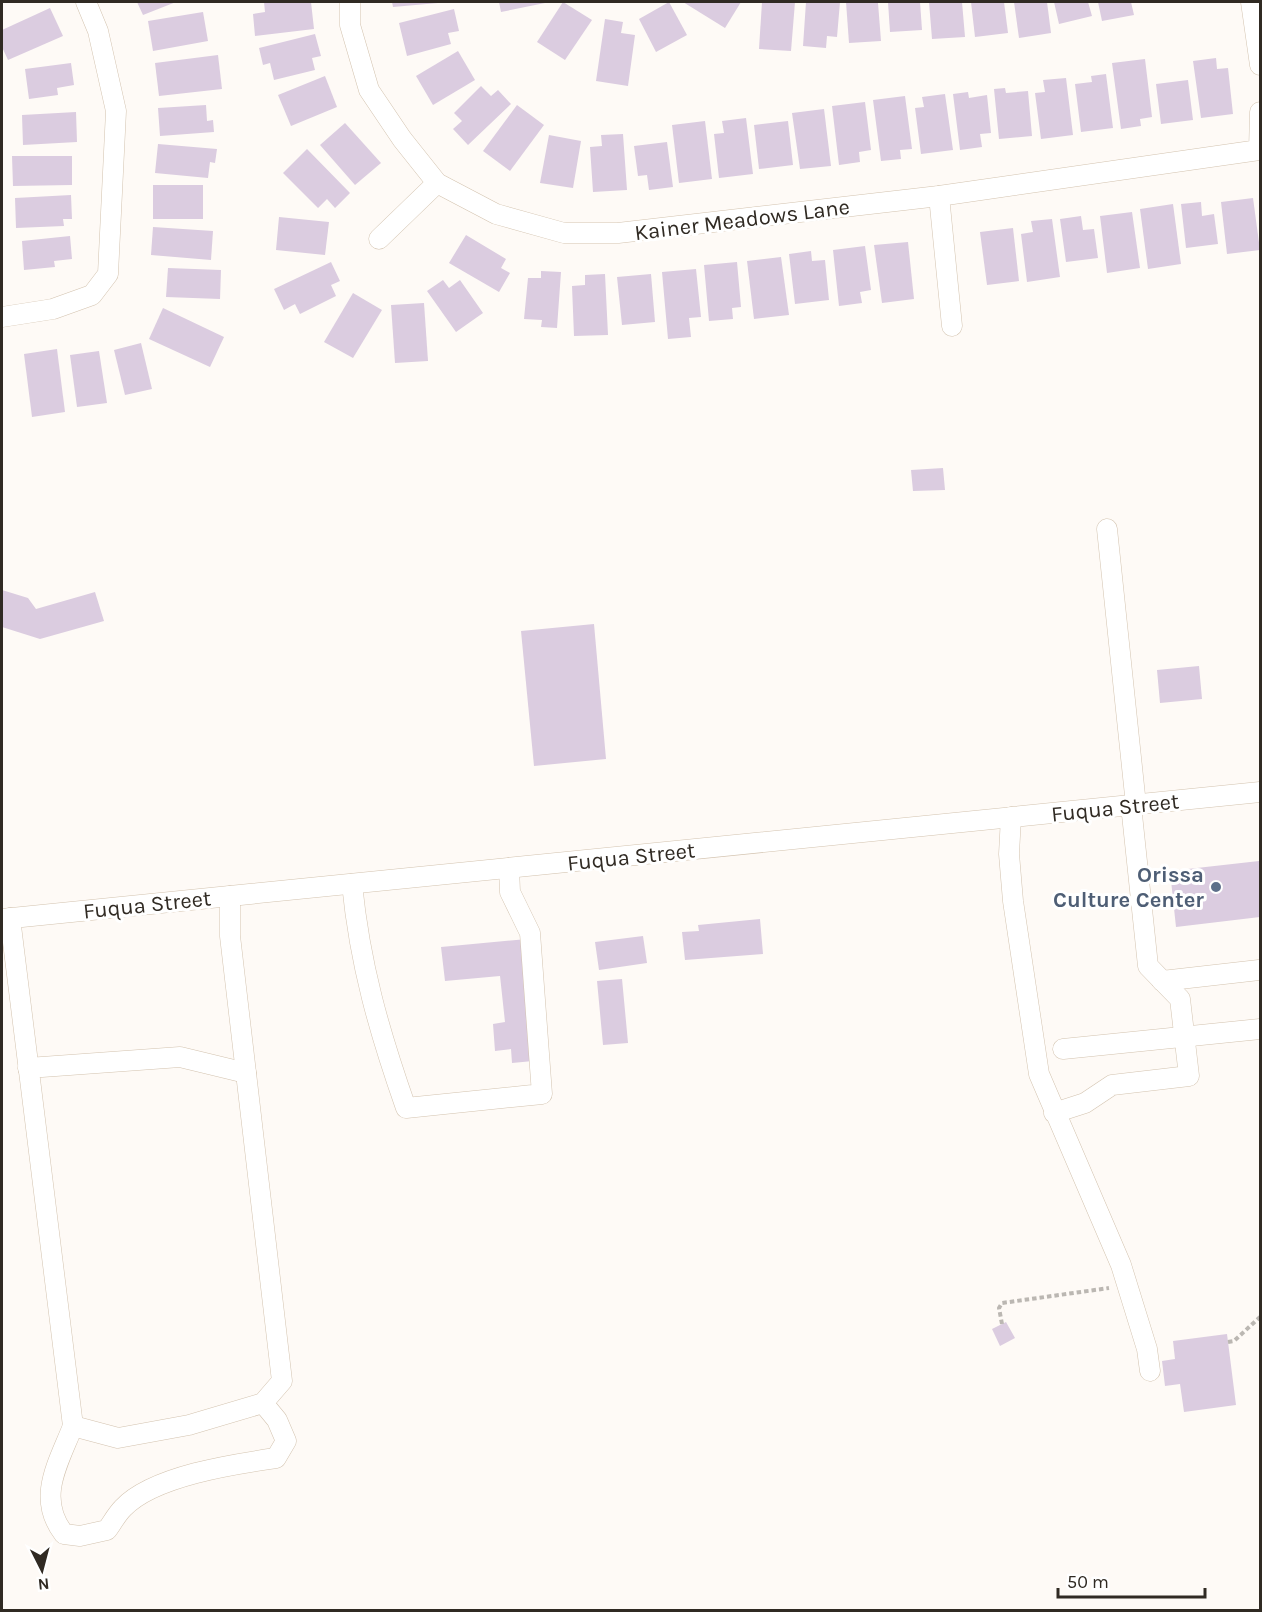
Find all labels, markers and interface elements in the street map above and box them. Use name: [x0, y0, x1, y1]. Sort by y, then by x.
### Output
street label: Kainer Meadows Lane: [633, 194, 851, 246]
street label: Fuqua Street: [1050, 788, 1180, 828]
street label: Fuqua Street: [566, 837, 696, 877]
place label: Orissa Culture Center: [1053, 862, 1204, 913]
marker: Orissa Culture Center: [1209, 880, 1223, 894]
street label: Fuqua Street: [82, 885, 212, 925]
north arrow: [12, 1540, 72, 1600]
scale bar: [1058, 1561, 1205, 1599]
text: 50 m: [1067, 1571, 1109, 1593]
text: N: [37, 1574, 50, 1594]

